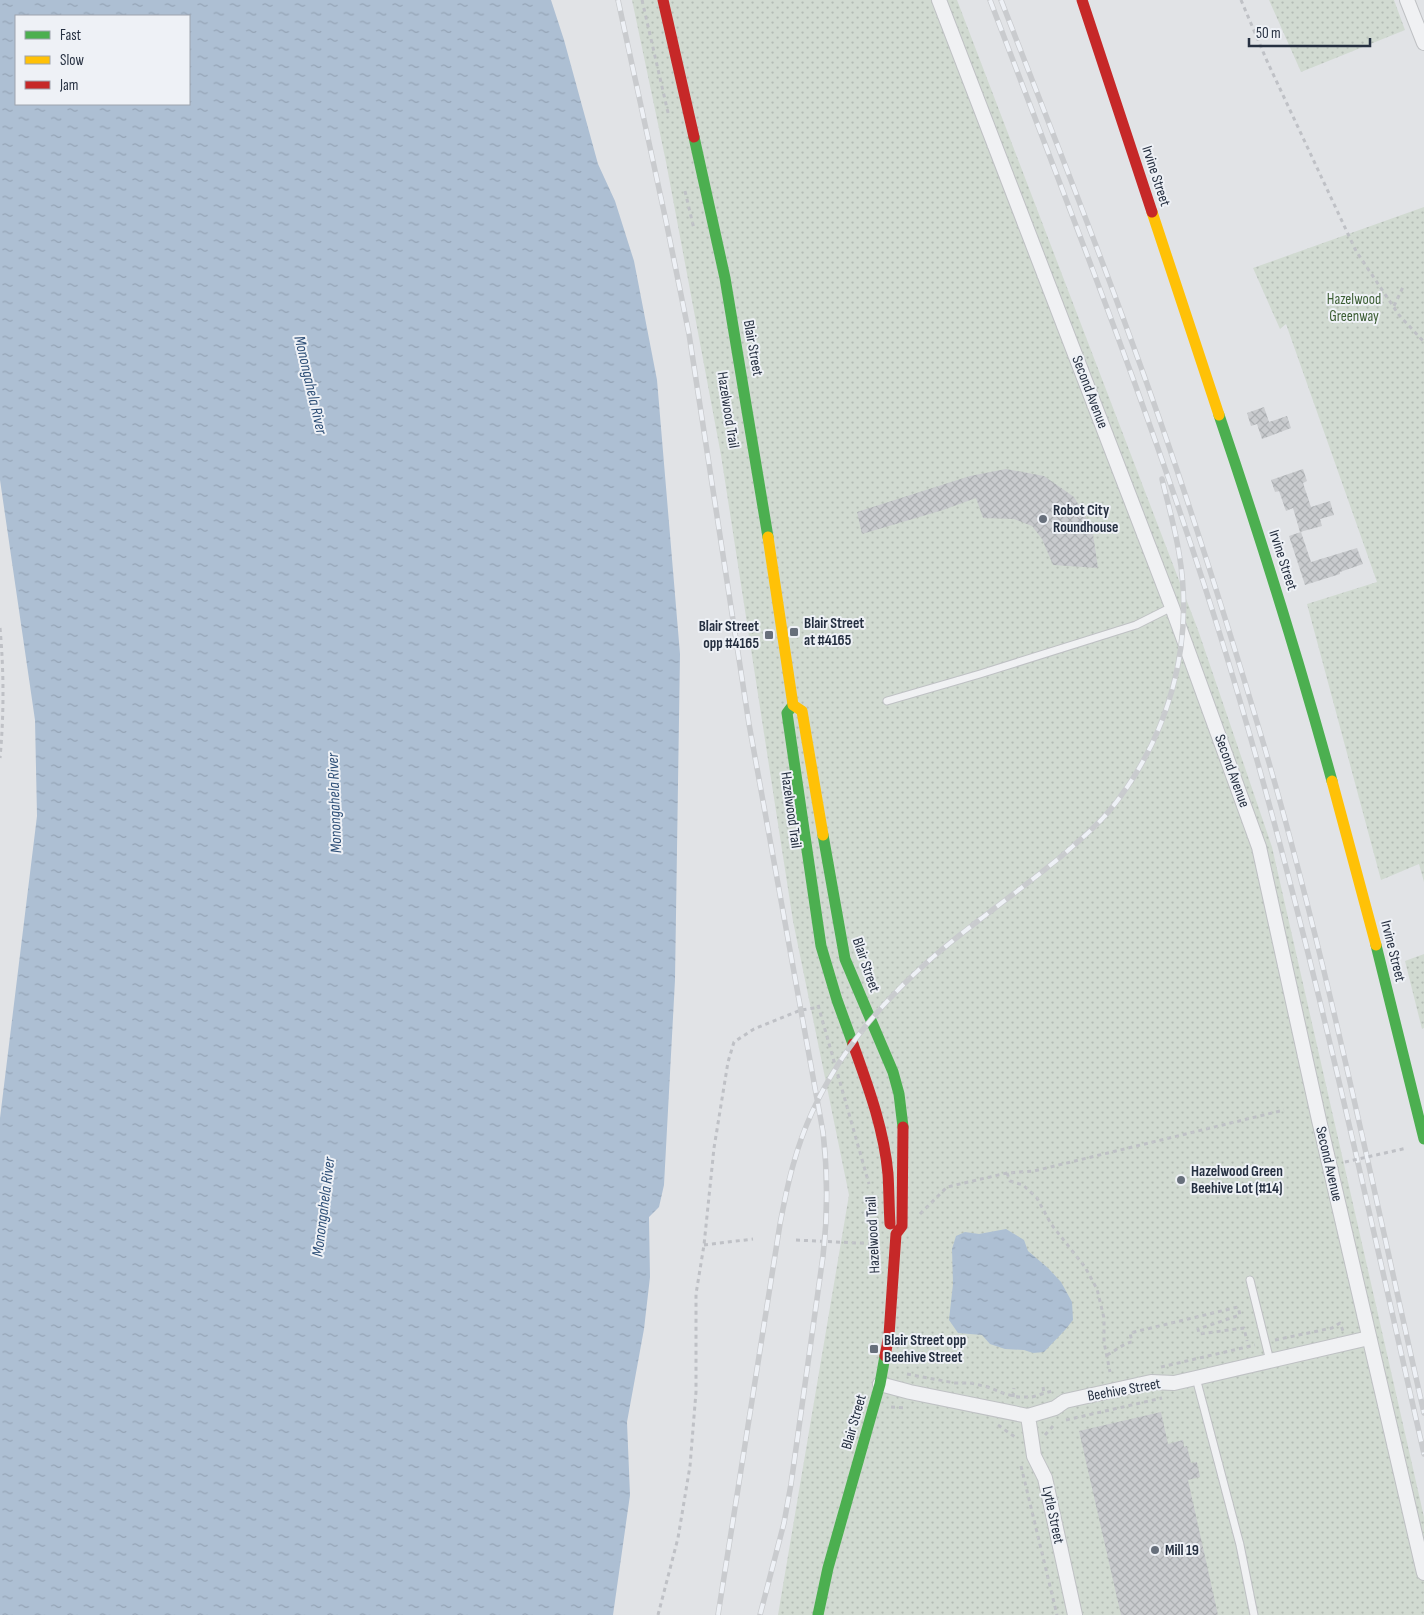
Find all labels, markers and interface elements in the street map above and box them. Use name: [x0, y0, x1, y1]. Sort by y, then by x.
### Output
legend: [15, 15, 190, 105]
scale bar: [1249, 15, 1370, 47]
text: 50 m: [1256, 24, 1281, 43]
text: Fast: [60, 26, 82, 45]
text: Slow: [60, 51, 84, 70]
text: Jam: [59, 76, 78, 95]
street label: Irvine Street: [1137, 143, 1175, 209]
park label: Hazelwood Greenway: [1327, 290, 1381, 326]
street label: Blair Street: [739, 319, 767, 378]
water label: Monongahela River: [289, 334, 331, 436]
street label: Second Avenue: [1067, 353, 1113, 431]
street label: Hazelwood Trail: [713, 370, 743, 450]
place label: Robot City Roundhouse: [1053, 501, 1118, 537]
marker: Robot City Roundhouse: [1037, 513, 1049, 525]
street label: Irvine Street: [1264, 527, 1302, 593]
place label: Blair Street at #4165: [804, 614, 864, 650]
place label: Blair Street opp #4165: [699, 617, 759, 653]
marker: Blair Street at #4165: [788, 626, 800, 638]
marker: Blair Street opp #4165: [763, 629, 775, 641]
street label: Second Avenue: [1210, 732, 1254, 810]
water label: Monongahela River: [324, 752, 346, 853]
street label: Hazelwood Trail: [776, 770, 806, 850]
street label: Irvine Street: [1376, 918, 1410, 984]
street label: Blair Street: [848, 935, 884, 995]
street label: Second Avenue: [1311, 1125, 1347, 1203]
water label: Monongahela River: [308, 1156, 340, 1258]
place label: Hazelwood Green Beehive Lot (#14): [1191, 1162, 1283, 1198]
marker: Hazelwood Green Beehive Lot (#14): [1175, 1174, 1187, 1186]
street label: Hazelwood Trail: [861, 1196, 885, 1274]
place label: Blair Street opp Beehive Street: [884, 1331, 966, 1367]
marker: Blair Street opp Beehive Street: [868, 1343, 880, 1355]
street label: Beehive Street: [1086, 1374, 1162, 1406]
street label: Blair Street: [837, 1392, 871, 1452]
street label: Lytle Street: [1038, 1484, 1068, 1546]
place label: Mill 19: [1165, 1541, 1199, 1560]
marker: Mill 19: [1149, 1544, 1161, 1556]

